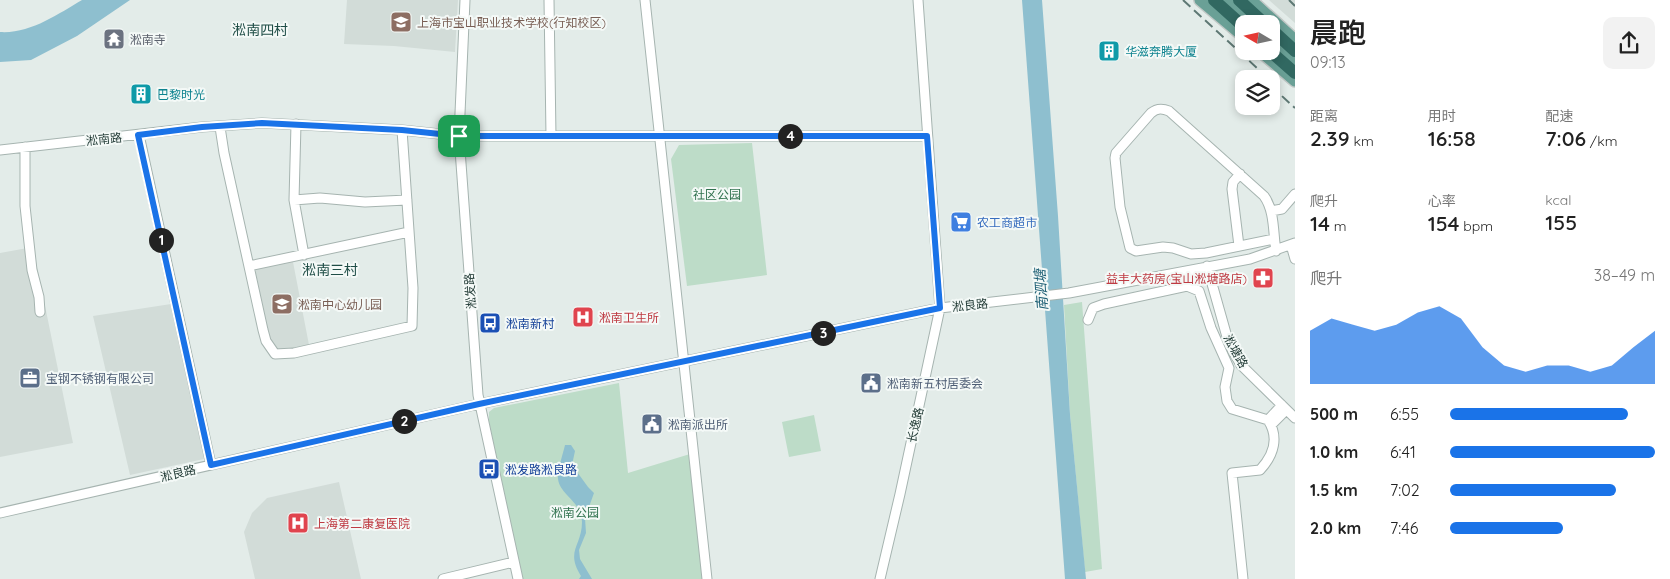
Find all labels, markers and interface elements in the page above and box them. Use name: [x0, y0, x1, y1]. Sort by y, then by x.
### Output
school or university icon: 上海市宝山职业技术学校(行知校区): [389, 10, 413, 34]
place label: 上海市宝山职业技术学校(行知校区): [417, 15, 606, 30]
north arrow: [1235, 15, 1280, 60]
map controls: [1235, 15, 1280, 115]
text: 晨跑: [1310, 15, 1366, 50]
button: share: [1603, 17, 1655, 69]
district label: 淞南四村: [232, 21, 288, 39]
temple icon: 淞南寺: [102, 27, 126, 51]
place label: 淞南寺: [130, 32, 166, 47]
building icon: 华滋奔腾大厦: [1097, 39, 1121, 63]
place label: 华滋奔腾大厦: [1125, 44, 1197, 59]
text: 09:13: [1310, 52, 1346, 72]
button: layers: [1235, 70, 1280, 115]
building icon: 巴黎时光: [129, 82, 153, 106]
place label: 巴黎时光: [157, 87, 205, 102]
text: 距离: [1310, 107, 1338, 125]
text: 用时: [1428, 107, 1456, 125]
text: 配速: [1545, 107, 1573, 125]
pin: [438, 115, 480, 157]
icon: arrive: [445, 122, 473, 150]
pin: 4: [778, 124, 802, 148]
text: 2.39: [1310, 125, 1350, 151]
text: 16:58: [1428, 125, 1476, 151]
text: 7:06: [1545, 125, 1586, 151]
text: 4: [786, 127, 795, 145]
street label: 淞南路: [85, 130, 123, 148]
text: km: [1350, 132, 1374, 150]
text: /km: [1586, 132, 1617, 150]
park label: 社区公园: [693, 187, 741, 202]
text: kcal: [1545, 191, 1571, 209]
text: 爬升: [1310, 192, 1338, 210]
text: 心率: [1428, 192, 1456, 210]
text: 155: [1545, 209, 1577, 235]
supermarket icon: 农工商超市: [949, 210, 973, 234]
text: 14: [1310, 210, 1330, 236]
text: 154: [1428, 210, 1460, 236]
place label: 农工商超市: [977, 215, 1037, 230]
text: m: [1330, 217, 1346, 235]
text: bpm: [1460, 217, 1493, 235]
pin: 1: [148, 228, 174, 252]
text: 1: [159, 231, 164, 249]
district label: 淞南三村: [302, 261, 358, 279]
text: 38–49 m: [1594, 265, 1655, 285]
water label: 南泗塘: [1030, 266, 1051, 312]
pharmacy icon: 益丰大药房(宝山淞塘路店): [1251, 266, 1275, 290]
text: 爬升: [1310, 268, 1342, 288]
place label: 益丰大药房(宝山淞塘路店): [1106, 271, 1247, 286]
street label: 淞发路: [461, 273, 479, 309]
school or university icon: 淞南中心幼儿园: [270, 292, 294, 316]
street label: 淞良路: [951, 296, 989, 314]
place label: 淞南中心幼儿园: [298, 297, 382, 312]
hospital icon: 淞南卫生所: [571, 305, 595, 329]
place label: 淞南卫生所: [599, 310, 659, 325]
bus stop icon: 淞南新村: [478, 311, 502, 335]
place label: 淞南新村: [506, 316, 555, 331]
pin: 3: [810, 320, 836, 346]
text: 3: [820, 324, 827, 342]
street label: 淞塘路: [1221, 332, 1251, 370]
office icon: 宝钢不锈钢有限公司: [18, 366, 42, 390]
place label: 宝钢不锈钢有限公司: [46, 371, 154, 386]
public building icon: 淞南新五村居委会: [859, 371, 883, 395]
place label: 淞南新五村居委会: [887, 376, 983, 391]
text: 500 m: [1310, 404, 1358, 424]
text: 6:55: [1390, 404, 1419, 424]
street label: 长逸路: [904, 406, 926, 444]
pin: 2: [392, 408, 416, 434]
text: 2: [401, 412, 408, 430]
public building icon: 淞南派出所: [640, 412, 664, 436]
place label: 淞南派出所: [668, 417, 728, 432]
text: 1.0 km: [1310, 442, 1358, 462]
text: 6:41: [1390, 442, 1416, 462]
bus stop icon: 淞发路淞良路: [477, 457, 501, 481]
street label: 淞良路: [159, 462, 197, 484]
place label: 淞发路淞良路: [505, 462, 577, 477]
text: 1.5 km: [1310, 480, 1358, 500]
text: 7:02: [1390, 480, 1420, 500]
park label: 淞南公园: [551, 505, 599, 520]
hospital icon: 上海第二康复医院: [286, 511, 310, 535]
place label: 上海第二康复医院: [314, 516, 410, 531]
text: 2.0 km: [1310, 518, 1361, 538]
text: 7:46: [1390, 518, 1418, 538]

